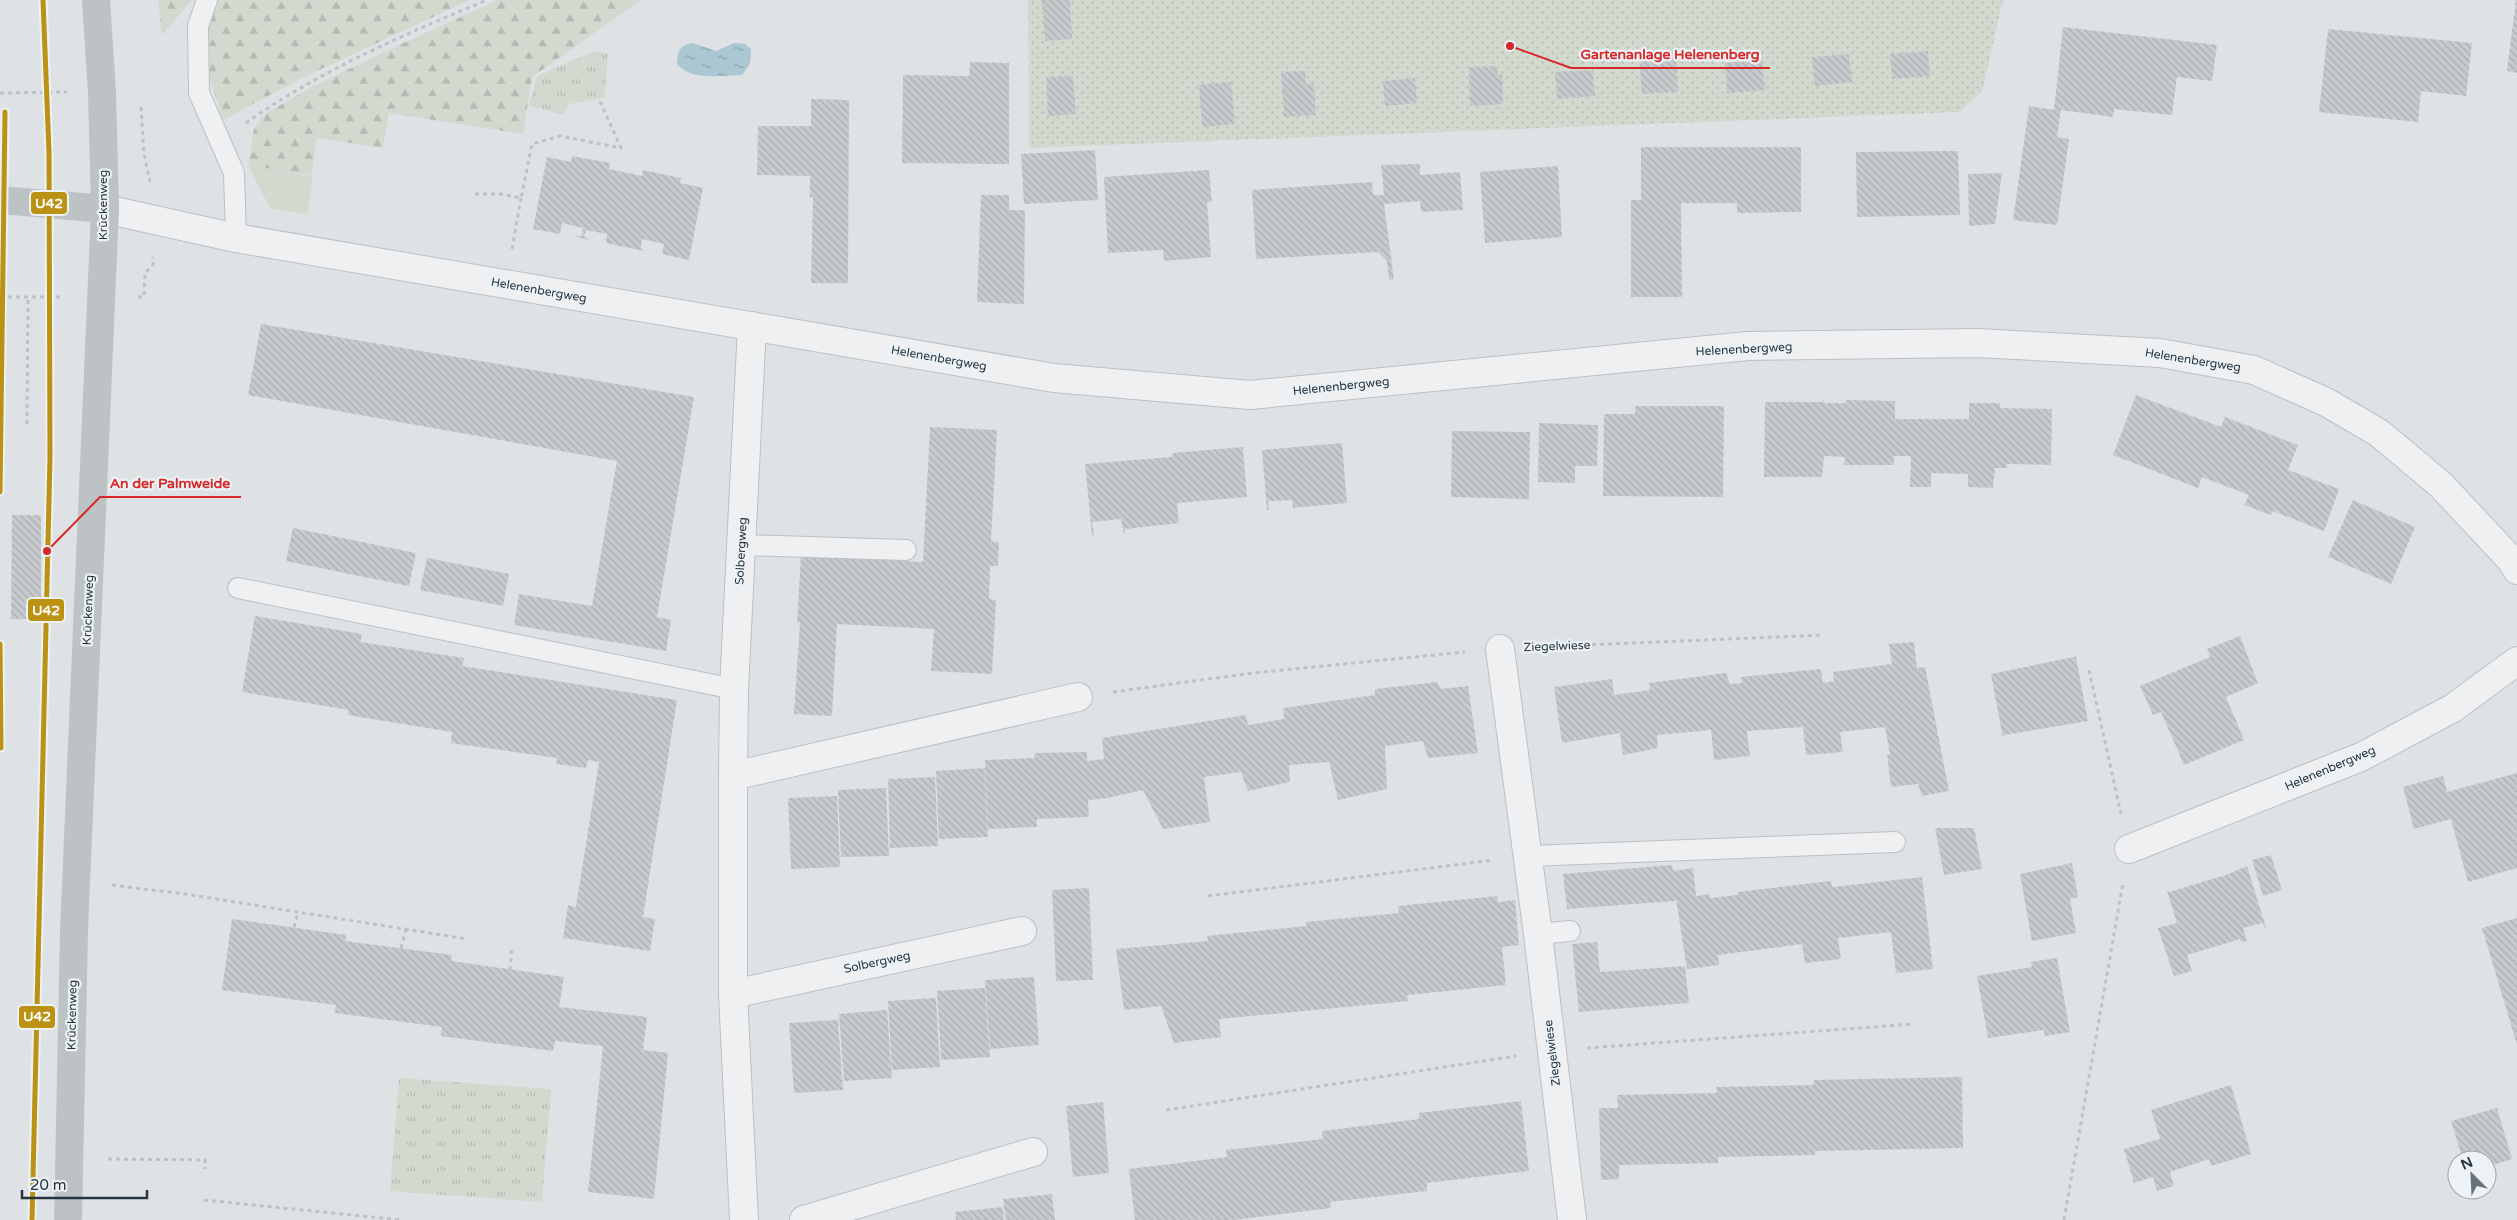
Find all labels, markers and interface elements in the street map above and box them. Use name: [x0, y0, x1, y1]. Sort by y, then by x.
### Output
callout: Gartenanlage Helenenberg: [1571, 39, 1770, 68]
text: Gartenanlage Helenenberg: [1580, 46, 1760, 63]
street label: Krückenweg: [96, 170, 110, 240]
line badge: U42: [30, 191, 68, 215]
text: U42: [35, 195, 63, 212]
street label: Helenenbergweg: [490, 275, 588, 305]
street label: Helenenbergweg: [1695, 339, 1793, 359]
street label: Helenenbergweg: [890, 343, 988, 373]
street label: Helenenbergweg: [2144, 345, 2242, 375]
street label: Helenenbergweg: [1292, 374, 1390, 398]
callout: An der Palmweide: [100, 468, 241, 497]
text: An der Palmweide: [110, 475, 230, 492]
street label: Solbergweg: [732, 517, 750, 585]
street label: Krückenweg: [80, 574, 96, 646]
line badge: U42: [27, 598, 65, 622]
text: U42: [32, 602, 60, 619]
street label: Ziegelwiese: [1523, 638, 1591, 654]
street label: Helenenbergweg: [2283, 743, 2377, 793]
street label: Solbergweg: [842, 948, 912, 976]
street label: Krückenweg: [64, 980, 80, 1050]
line badge: U42: [18, 1005, 56, 1029]
text: U42: [23, 1008, 51, 1025]
street label: Ziegelwiese: [1541, 1019, 1563, 1087]
north arrow: [2447, 1150, 2497, 1200]
text: N: [2458, 1154, 2476, 1174]
scale bar: [22, 1168, 148, 1200]
text: 20 m: [30, 1176, 67, 1194]

